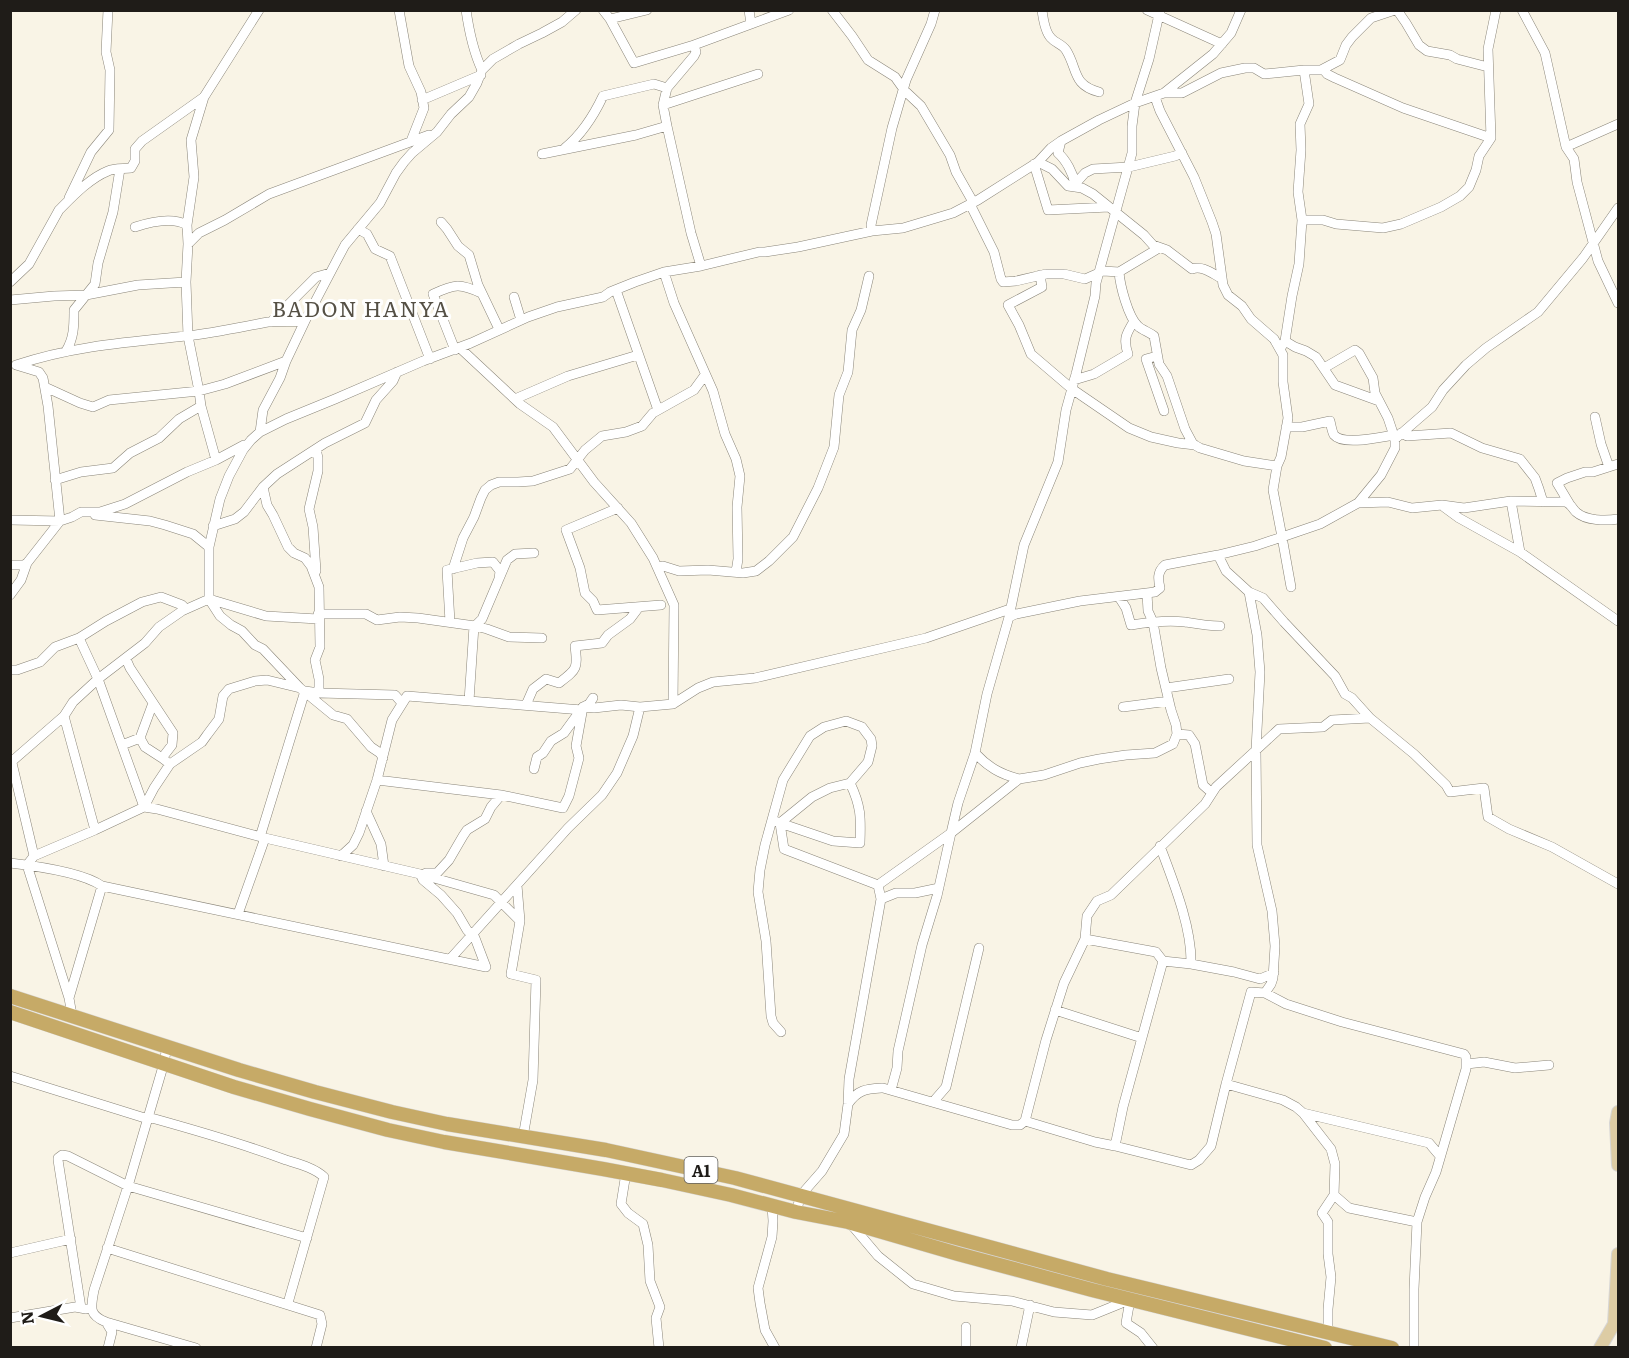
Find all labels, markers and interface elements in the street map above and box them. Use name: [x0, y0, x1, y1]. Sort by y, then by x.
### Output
district label: BADON HANYA: [272, 292, 450, 323]
road number: A1: [684, 1157, 718, 1183]
north arrow: [12, 1286, 72, 1346]
text: N: [13, 1310, 39, 1326]

